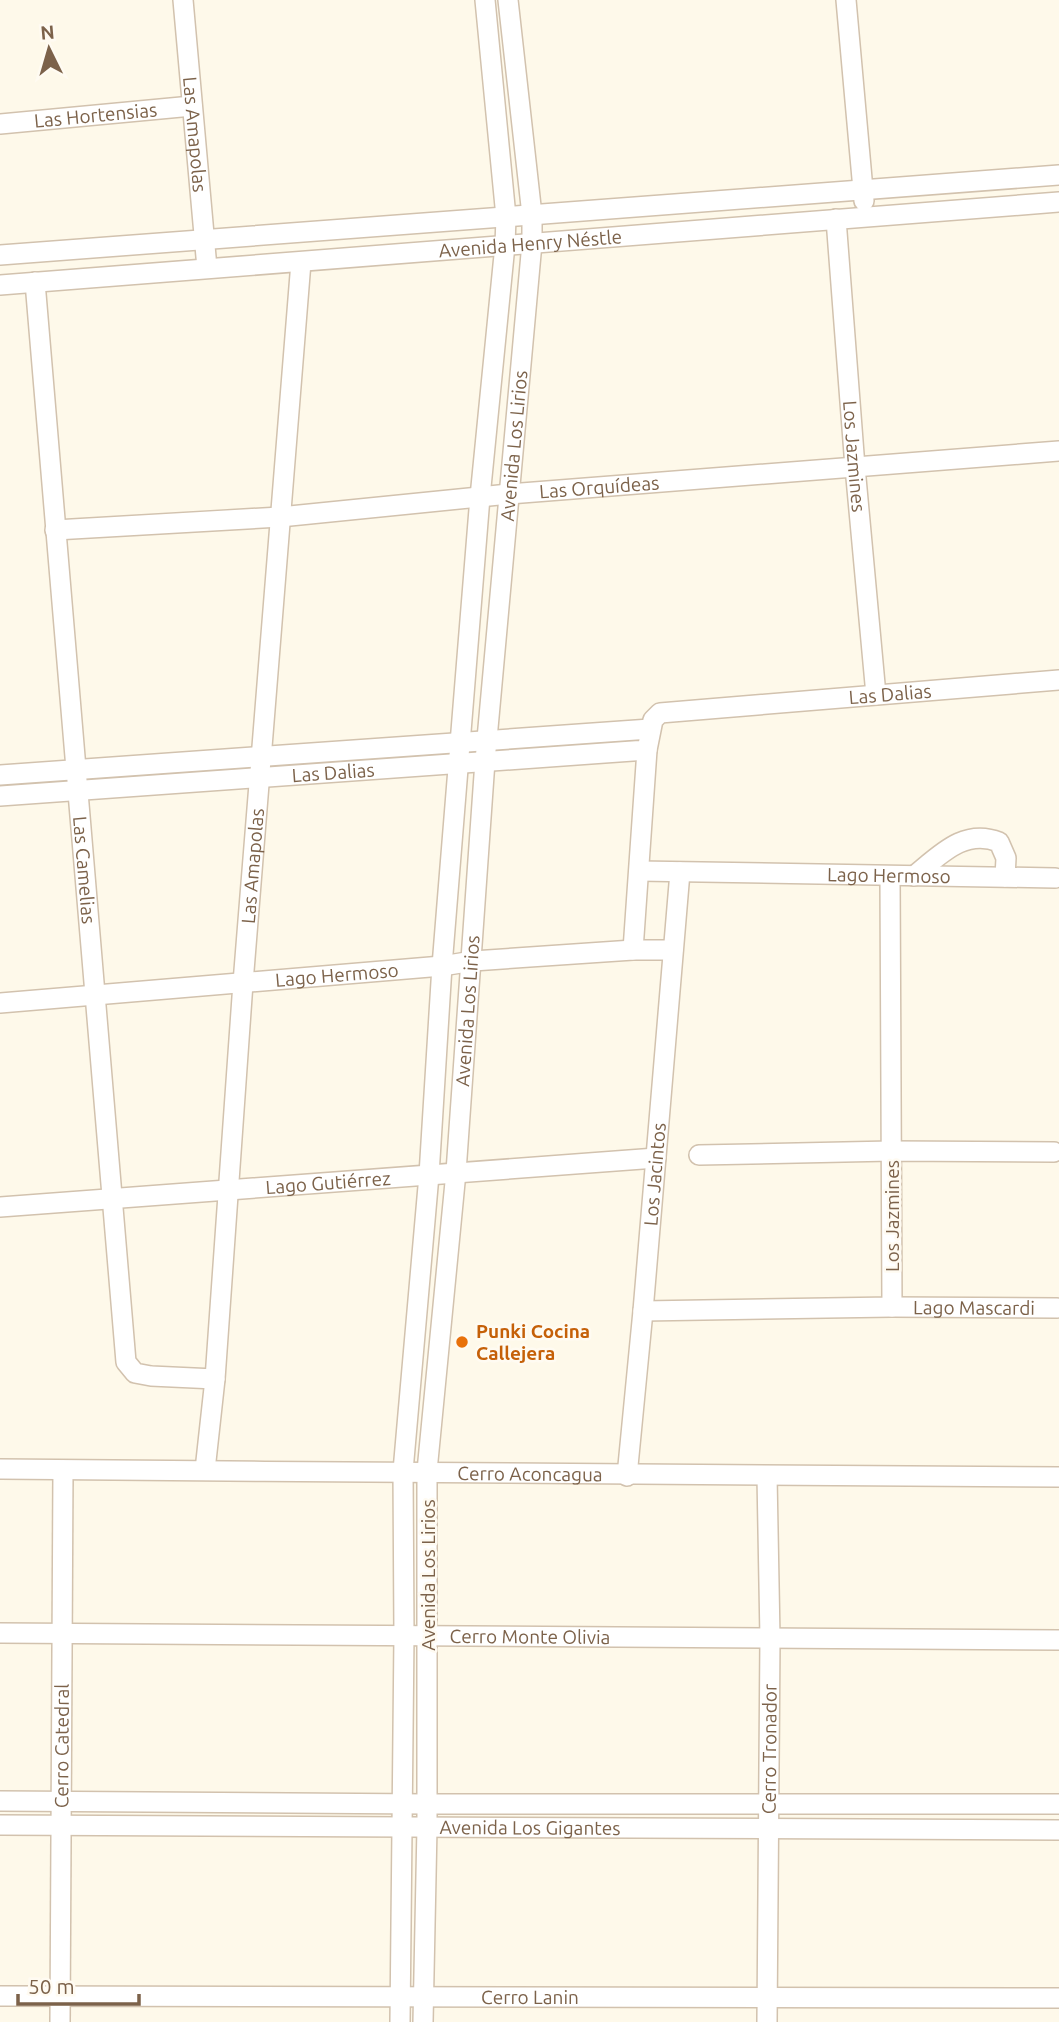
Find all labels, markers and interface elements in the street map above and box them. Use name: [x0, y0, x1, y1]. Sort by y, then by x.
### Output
north arrow: [14, 14, 84, 84]
text: N: [39, 20, 56, 44]
street label: Las Amapolas: [179, 76, 211, 193]
street label: Las Hortensias: [33, 98, 158, 132]
street label: Avenida Henry Néstle: [438, 225, 623, 262]
street label: Avenida Los Lirios: [496, 369, 531, 522]
street label: Los Jazmines: [839, 400, 870, 513]
street label: Las Orquídeas: [538, 471, 660, 503]
street label: Las Dalias: [848, 680, 932, 708]
street label: Las Dalias: [291, 758, 375, 786]
street label: Las Amapolas: [237, 807, 268, 925]
street label: Las Camelias: [69, 815, 100, 925]
street label: Lago Hermoso: [827, 863, 951, 887]
street label: Avenida Los Lirios: [451, 935, 484, 1087]
street label: Lago Hermoso: [274, 959, 399, 991]
street label: Los Jacintos: [639, 1122, 670, 1227]
street label: Los Jazmines: [881, 1160, 903, 1272]
street label: Lago Gutiérrez: [265, 1167, 392, 1198]
street label: Lago Mascardi: [913, 1296, 1035, 1319]
place label: Punki Cocina Callejera: [476, 1320, 590, 1364]
marker: Punki Cocina Callejera: [454, 1334, 470, 1350]
street label: Cerro Aconcagua: [457, 1462, 603, 1485]
street label: Avenida Los Lirios: [417, 1499, 439, 1651]
street label: Cerro Monte Olivia: [450, 1625, 610, 1648]
street label: Cerro Catedral: [50, 1684, 73, 1808]
street label: Cerro Tronador: [758, 1684, 781, 1814]
street label: Avenida Los Gigantes: [439, 1816, 621, 1839]
scale bar: [18, 1962, 138, 2006]
text: 50 m: [28, 1974, 75, 1998]
street label: Cerro Lanin: [481, 1986, 579, 2008]

